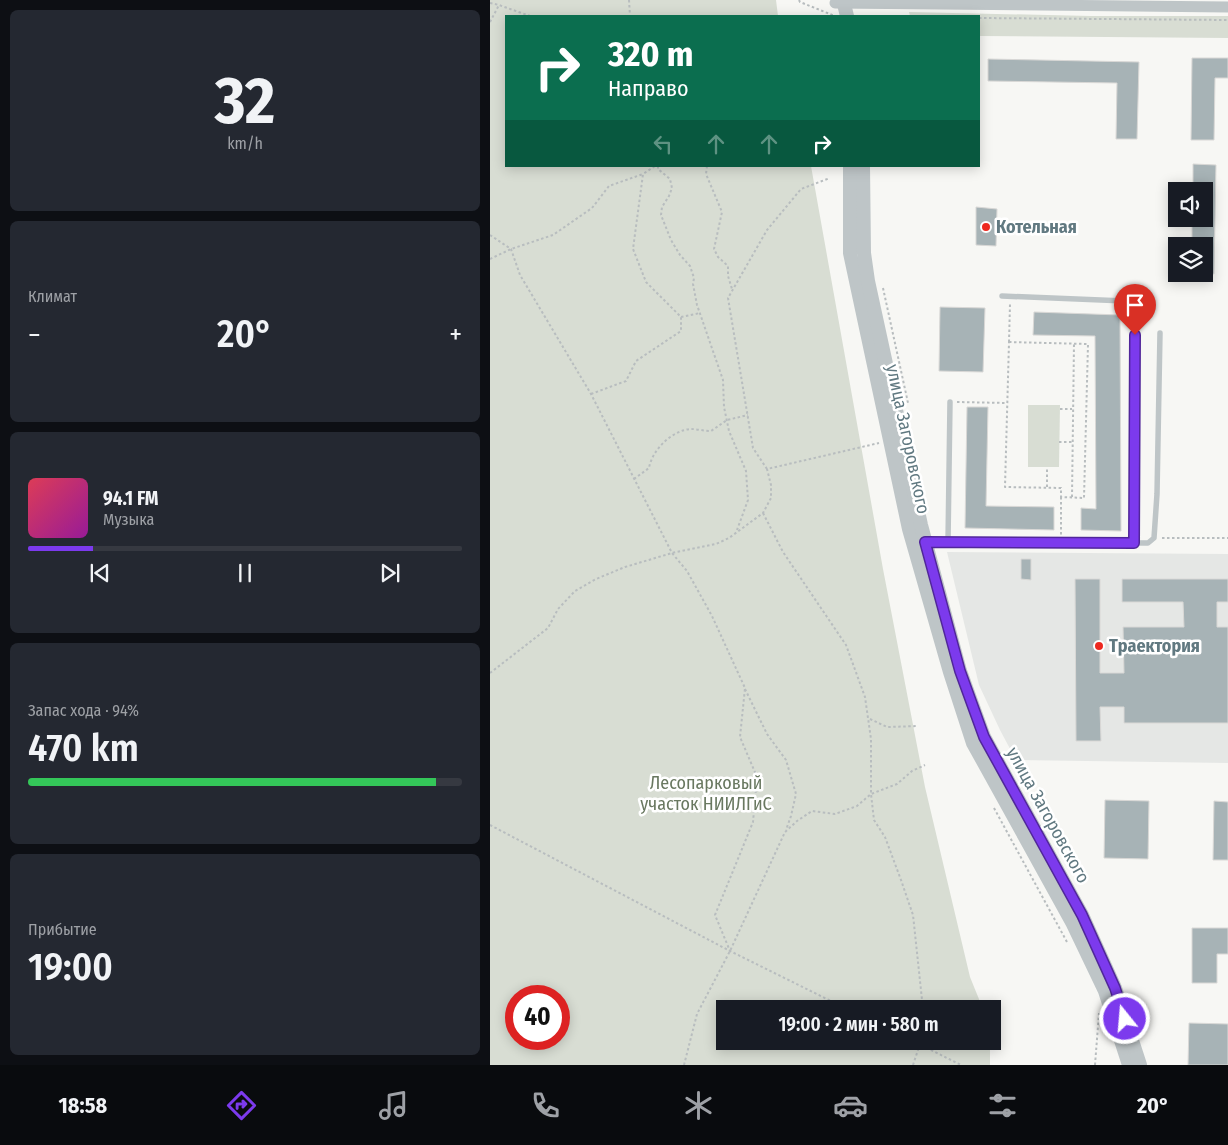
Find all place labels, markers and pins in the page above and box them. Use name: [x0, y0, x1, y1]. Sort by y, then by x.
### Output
place label: Котельная: [996, 216, 1077, 238]
marker: Котельная: [980, 221, 992, 233]
pin: [1114, 284, 1156, 335]
place label: Траектория: [1109, 635, 1200, 657]
marker: Траектория: [1093, 640, 1105, 652]

